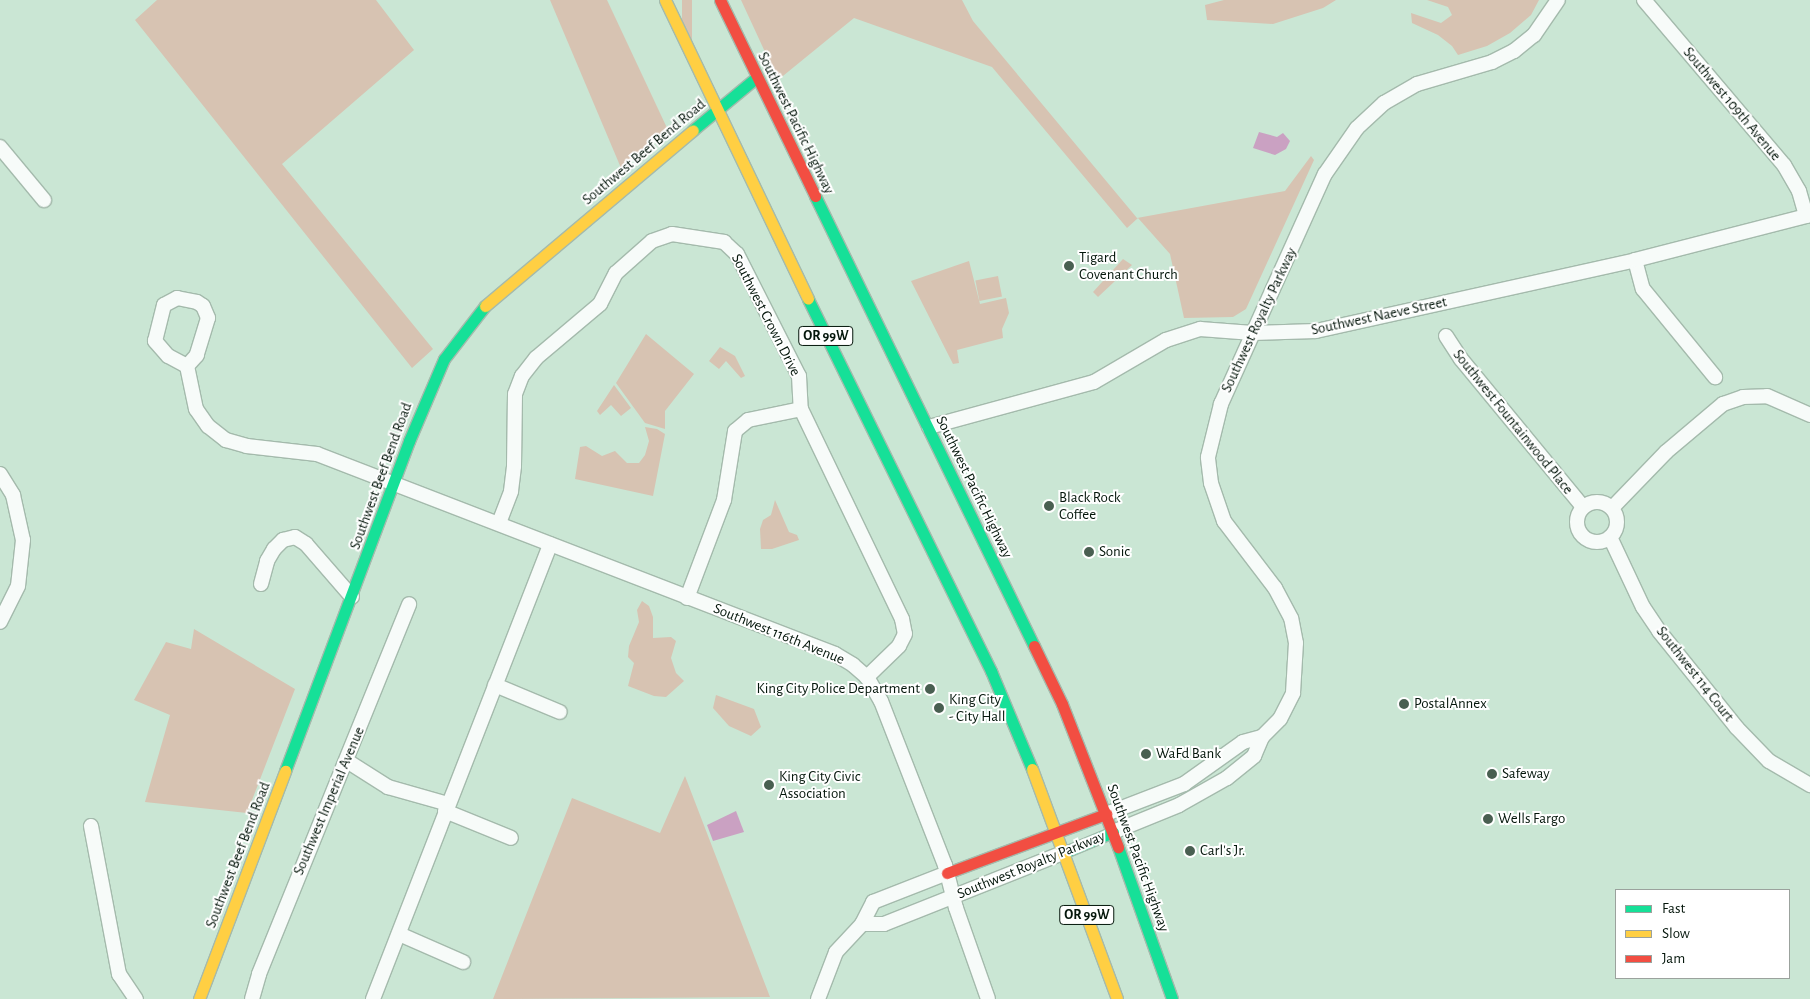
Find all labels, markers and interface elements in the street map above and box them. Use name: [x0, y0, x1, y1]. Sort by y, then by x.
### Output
street label: Southwest 109th Avenue: [1679, 44, 1785, 164]
street label: Southwest Pacific Highway: [754, 49, 838, 197]
street label: Southwest Beef Bend Road: [579, 95, 709, 209]
street label: Southwest Royalty Parkway: [1217, 245, 1301, 395]
place label: Tigard Covenant Church: [1079, 248, 1178, 283]
street label: Southwest Crown Drive: [727, 251, 805, 379]
marker: Tigard Covenant Church: [1063, 260, 1075, 272]
street label: Southwest Naeve Street: [1309, 293, 1449, 339]
road number: OR 99W: [797, 324, 855, 348]
street label: Southwest Fountainwood Place: [1449, 346, 1577, 498]
street label: Southwest Beef Bend Road: [346, 400, 416, 552]
street label: Southwest Pacific Highway: [932, 413, 1016, 561]
place label: Black Rock Coffee: [1059, 488, 1121, 523]
marker: Black Rock Coffee: [1043, 500, 1055, 512]
place label: Sonic: [1099, 543, 1130, 561]
marker: Sonic: [1083, 546, 1095, 558]
street label: Southwest 116th Avenue: [711, 599, 847, 669]
street label: Southwest 114 Court: [1652, 623, 1738, 725]
place label: King City Police Department: [756, 680, 920, 698]
marker: King City Police Department: [924, 683, 936, 695]
place label: King City - City Hall: [949, 690, 1005, 725]
place label: PostalAnnex: [1414, 695, 1487, 713]
marker: PostalAnnex: [1398, 698, 1410, 710]
marker: King City - City Hall: [933, 702, 945, 714]
street label: Southwest Imperial Avenue: [290, 724, 368, 878]
place label: WaFd Bank: [1156, 745, 1221, 763]
marker: WaFd Bank: [1140, 748, 1152, 760]
place label: Safeway: [1502, 765, 1550, 783]
place label: King City Civic Association: [779, 767, 861, 802]
marker: Safeway: [1486, 768, 1498, 780]
street label: Southwest Beef Bend Road: [202, 779, 274, 931]
marker: King City Civic Association: [763, 779, 775, 791]
street label: Southwest Pacific Highway: [1103, 782, 1173, 934]
place label: Wells Fargo: [1498, 810, 1565, 828]
marker: Wells Fargo: [1482, 813, 1494, 825]
street label: Southwest Royalty Parkway: [954, 827, 1108, 903]
place label: Carl's Jr.: [1200, 842, 1245, 860]
marker: Carl's Jr.: [1184, 845, 1196, 857]
legend: [1615, 889, 1790, 979]
text: Fast: [1662, 901, 1685, 916]
road number: OR 99W: [1058, 904, 1116, 926]
text: Slow: [1662, 926, 1690, 941]
text: Jam: [1662, 951, 1685, 966]

